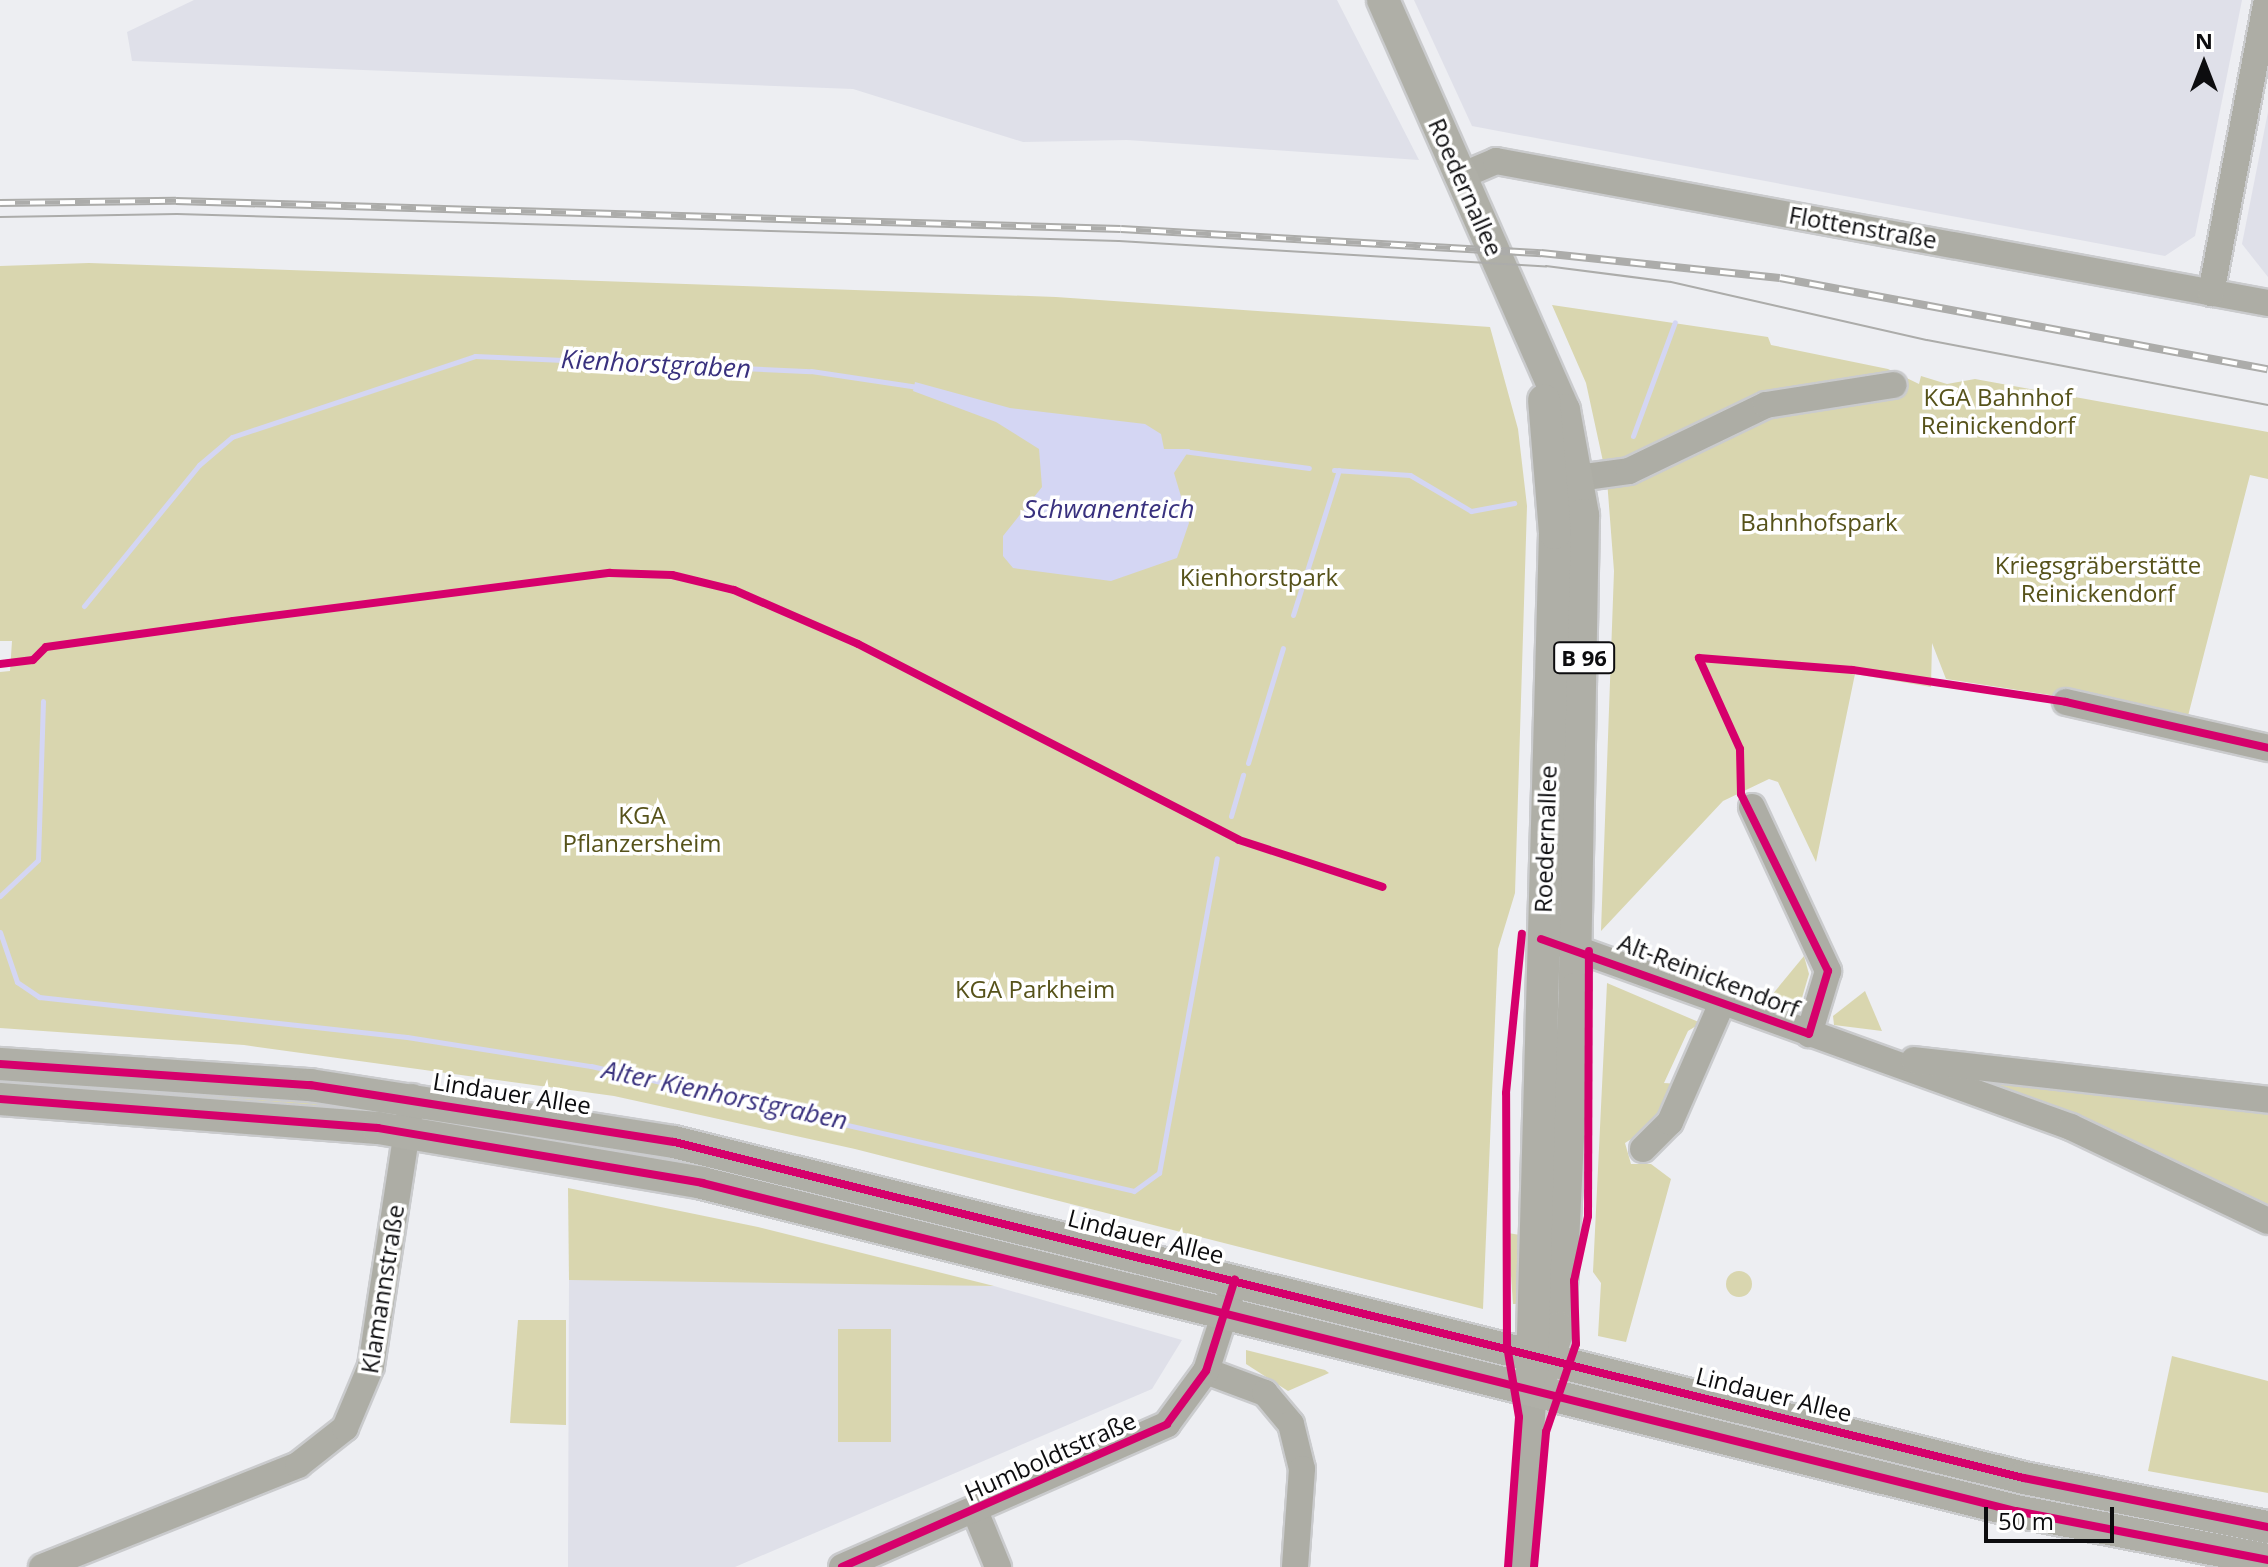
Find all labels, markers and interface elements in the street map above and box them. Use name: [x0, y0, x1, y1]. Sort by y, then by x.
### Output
north arrow: [2164, 24, 2244, 104]
text: N: [2195, 25, 2213, 55]
street label: Roedernallee: [1423, 114, 1509, 260]
street label: Flottenstraße: [1787, 200, 1939, 254]
water label: Kienhorstgraben: [560, 343, 752, 385]
park label: KGA Bahnhof Reinickendorf: [1921, 383, 2075, 439]
water label: Schwanenteich: [1024, 493, 1194, 525]
park label: Bahnhofspark: [1740, 508, 1898, 536]
park label: Kriegsgräberstätte Reinickendorf: [1995, 551, 2201, 607]
park label: Kienhorstpark: [1180, 563, 1338, 591]
road number: B 96: [1552, 640, 1616, 676]
street label: Roedernallee: [1528, 765, 1562, 913]
park label: KGA Pflanzersheim: [562, 801, 722, 857]
street label: Alt-Reinickendorf: [1614, 927, 1804, 1023]
park label: KGA Parkheim: [955, 975, 1115, 1003]
water label: Alter Kienhorstgraben: [600, 1054, 850, 1136]
street label: Lindauer Allee: [431, 1066, 593, 1120]
street label: Klamannstraße: [354, 1202, 410, 1376]
street label: Lindauer Allee: [1065, 1203, 1227, 1269]
street label: Lindauer Allee: [1693, 1361, 1855, 1427]
street label: Humboldtstraße: [960, 1405, 1140, 1507]
scale bar: [1988, 1491, 2118, 1541]
text: 50 m: [1998, 1504, 2054, 1537]

